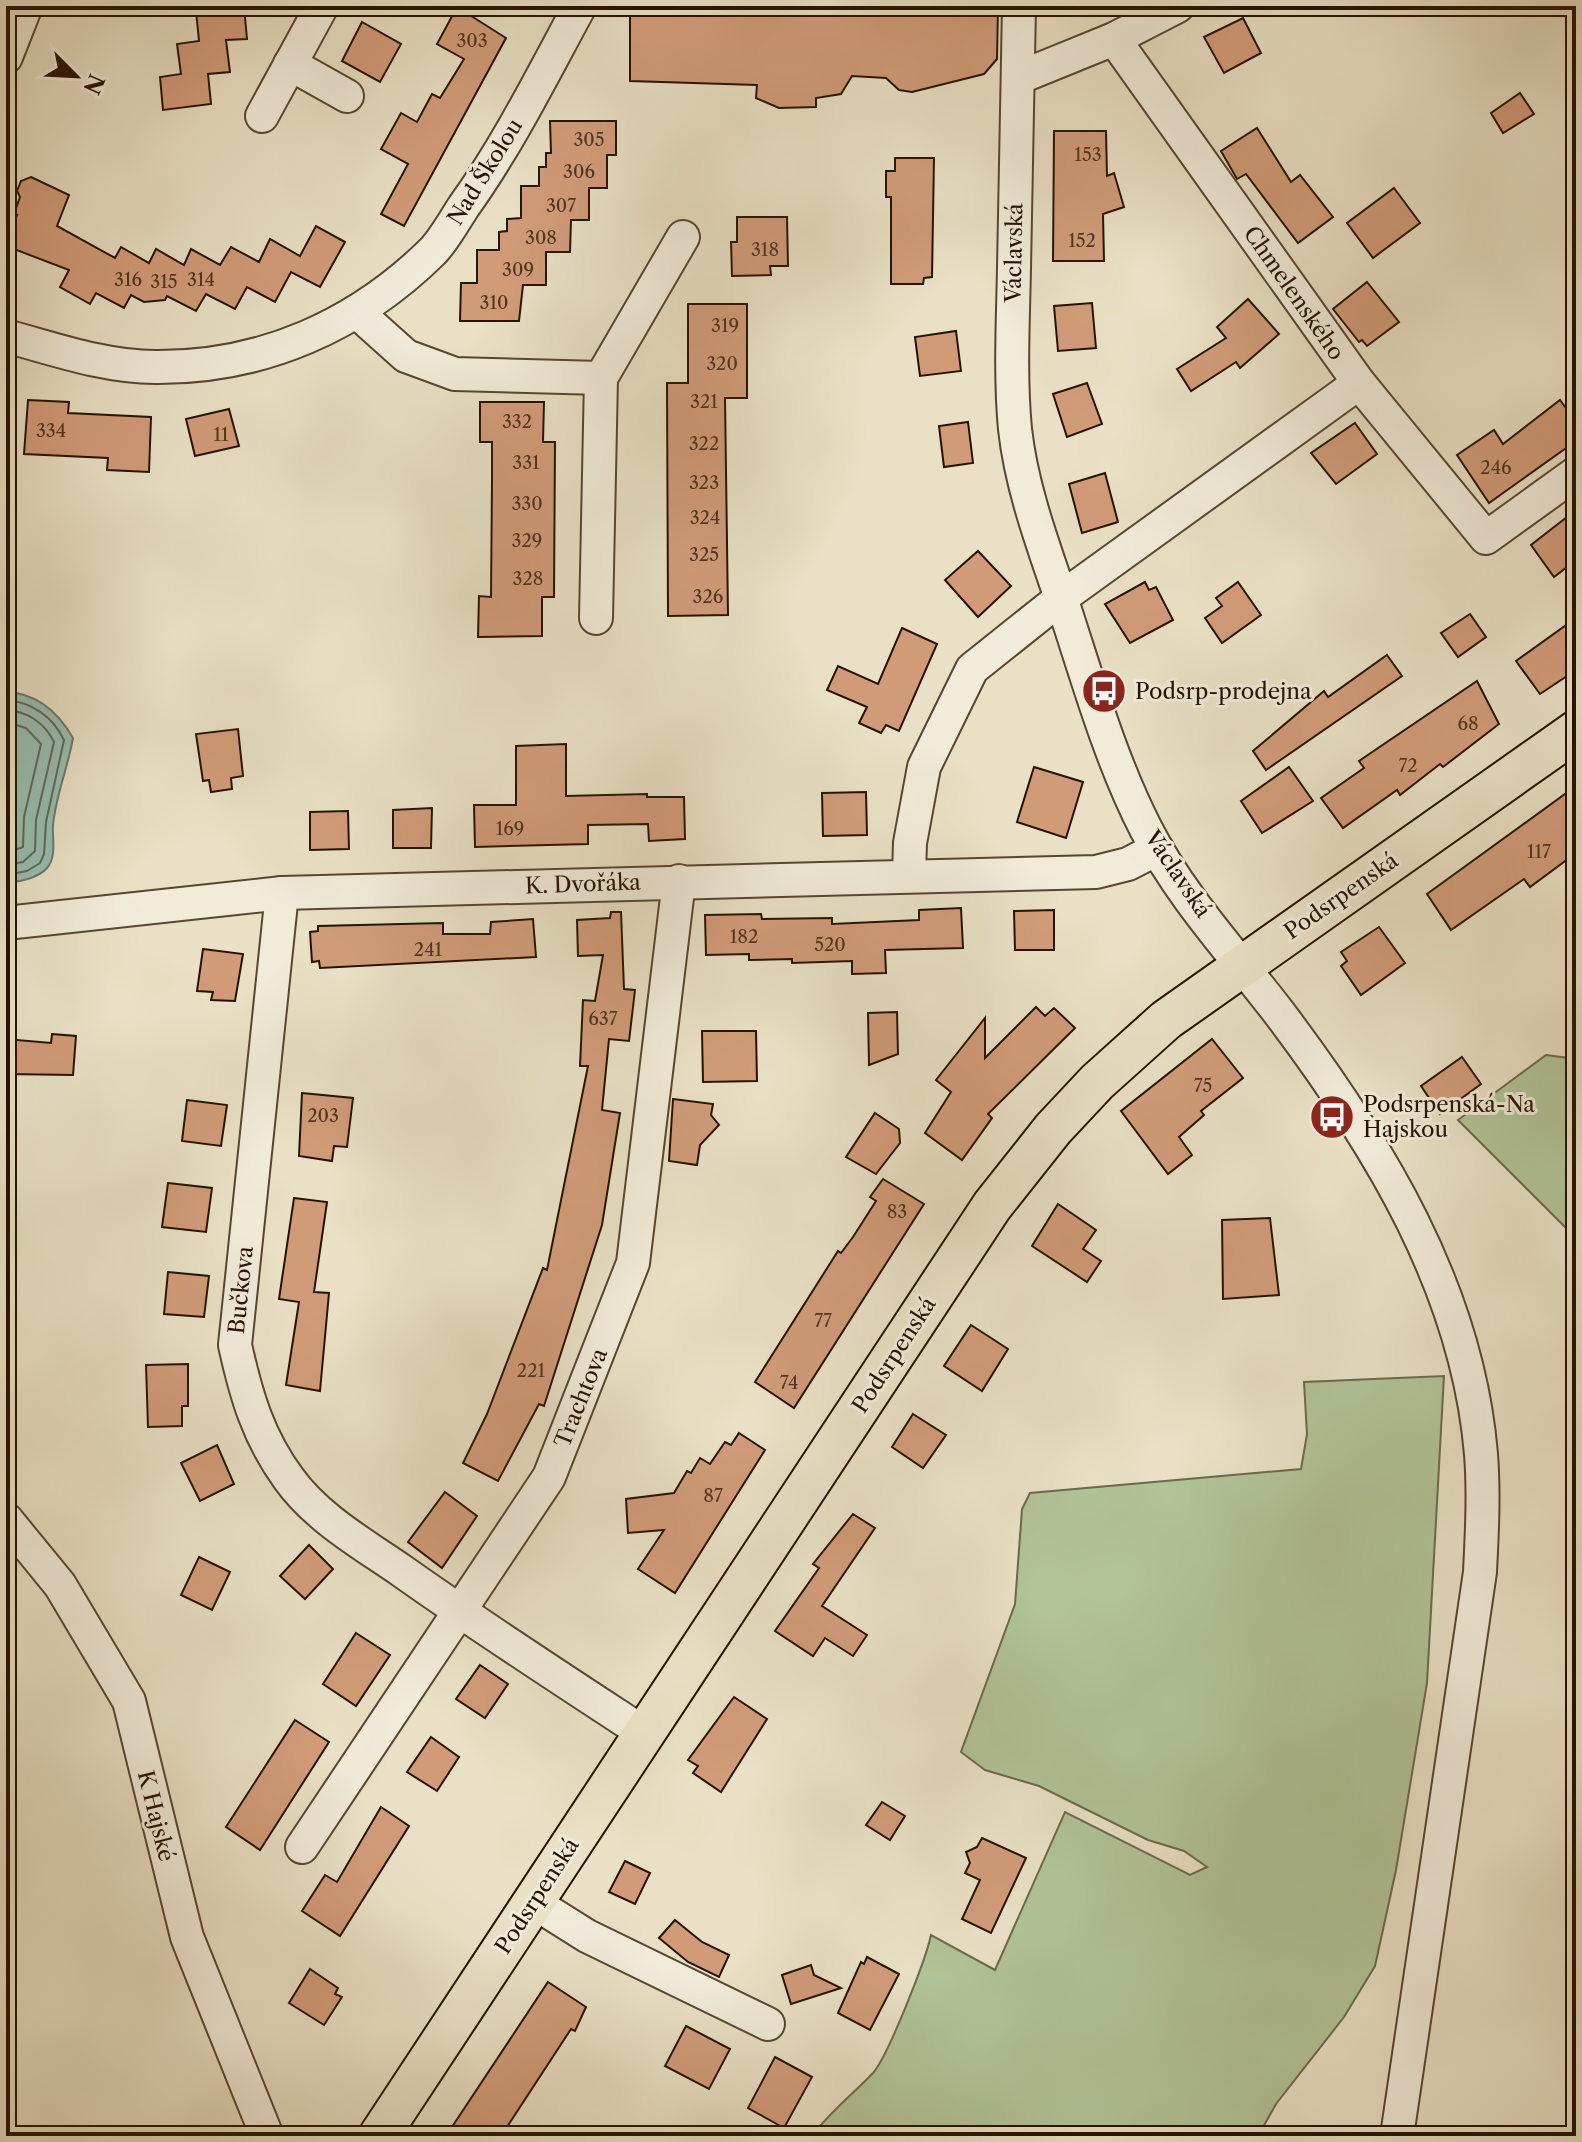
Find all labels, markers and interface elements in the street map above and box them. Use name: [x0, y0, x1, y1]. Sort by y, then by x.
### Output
house number: 303: [456, 30, 488, 52]
north arrow: [36, 36, 116, 116]
text: N: [78, 70, 110, 98]
street label: Nad Školou: [441, 113, 528, 230]
house number: 305: [573, 129, 605, 151]
house number: 153: [1074, 144, 1102, 166]
house number: 306: [563, 161, 595, 183]
house number: 307: [546, 195, 576, 217]
street label: Václavská: [1000, 203, 1028, 304]
street label: Chmelenského: [1238, 221, 1350, 365]
house number: 308: [525, 227, 557, 249]
house number: 152: [1068, 230, 1096, 252]
house number: 318: [751, 239, 779, 261]
house number: 309: [502, 259, 534, 281]
house number: 316: [114, 269, 142, 291]
house number: 314: [187, 269, 215, 291]
house number: 315: [150, 271, 178, 293]
house number: 310: [480, 292, 508, 314]
house number: 319: [711, 315, 739, 337]
house number: 320: [706, 353, 738, 375]
house number: 321: [690, 391, 718, 413]
house number: 332: [502, 411, 532, 433]
house number: 334: [36, 420, 66, 442]
house number: 11: [213, 424, 229, 446]
house number: 322: [689, 433, 719, 455]
house number: 331: [512, 452, 540, 474]
house number: 246: [1480, 457, 1512, 479]
house number: 323: [689, 472, 719, 494]
house number: 330: [511, 493, 543, 515]
house number: 324: [690, 507, 720, 529]
house number: 329: [512, 530, 542, 552]
house number: 325: [689, 544, 719, 566]
house number: 328: [513, 568, 543, 590]
house number: 326: [693, 586, 723, 608]
bus stop icon: Podsrp-prodejna: [1080, 667, 1128, 715]
place label: Podsrp-prodejna: [1135, 678, 1312, 705]
house number: 68: [1457, 713, 1479, 735]
house number: 72: [1398, 755, 1418, 777]
house number: 169: [496, 818, 524, 840]
street label: Václavská: [1138, 824, 1217, 923]
house number: 117: [1527, 841, 1551, 863]
street label: Podsrpenská: [1279, 847, 1403, 945]
street label: K. Dvořáka: [525, 868, 642, 900]
house number: 182: [730, 926, 758, 948]
house number: 520: [814, 934, 846, 956]
house number: 241: [414, 939, 443, 961]
house number: 637: [588, 1008, 618, 1030]
house number: 75: [1194, 1075, 1212, 1097]
place label: Podsrpenská-Na Hajskou: [1363, 1091, 1535, 1143]
bus stop icon: Podsrpenská-Na Hajskou: [1308, 1093, 1356, 1141]
house number: 203: [307, 1105, 339, 1127]
house number: 83: [887, 1201, 907, 1223]
street label: Bučkova: [223, 1244, 259, 1335]
street label: Podsrpenská: [847, 1292, 942, 1418]
house number: 77: [814, 1310, 832, 1332]
street label: Trachtova: [549, 1344, 613, 1452]
house number: 221: [517, 1360, 546, 1382]
house number: 74: [780, 1372, 798, 1394]
house number: 87: [703, 1485, 723, 1507]
street label: K Hajské: [132, 1768, 180, 1864]
street label: Podsrpenská: [490, 1833, 585, 1959]

